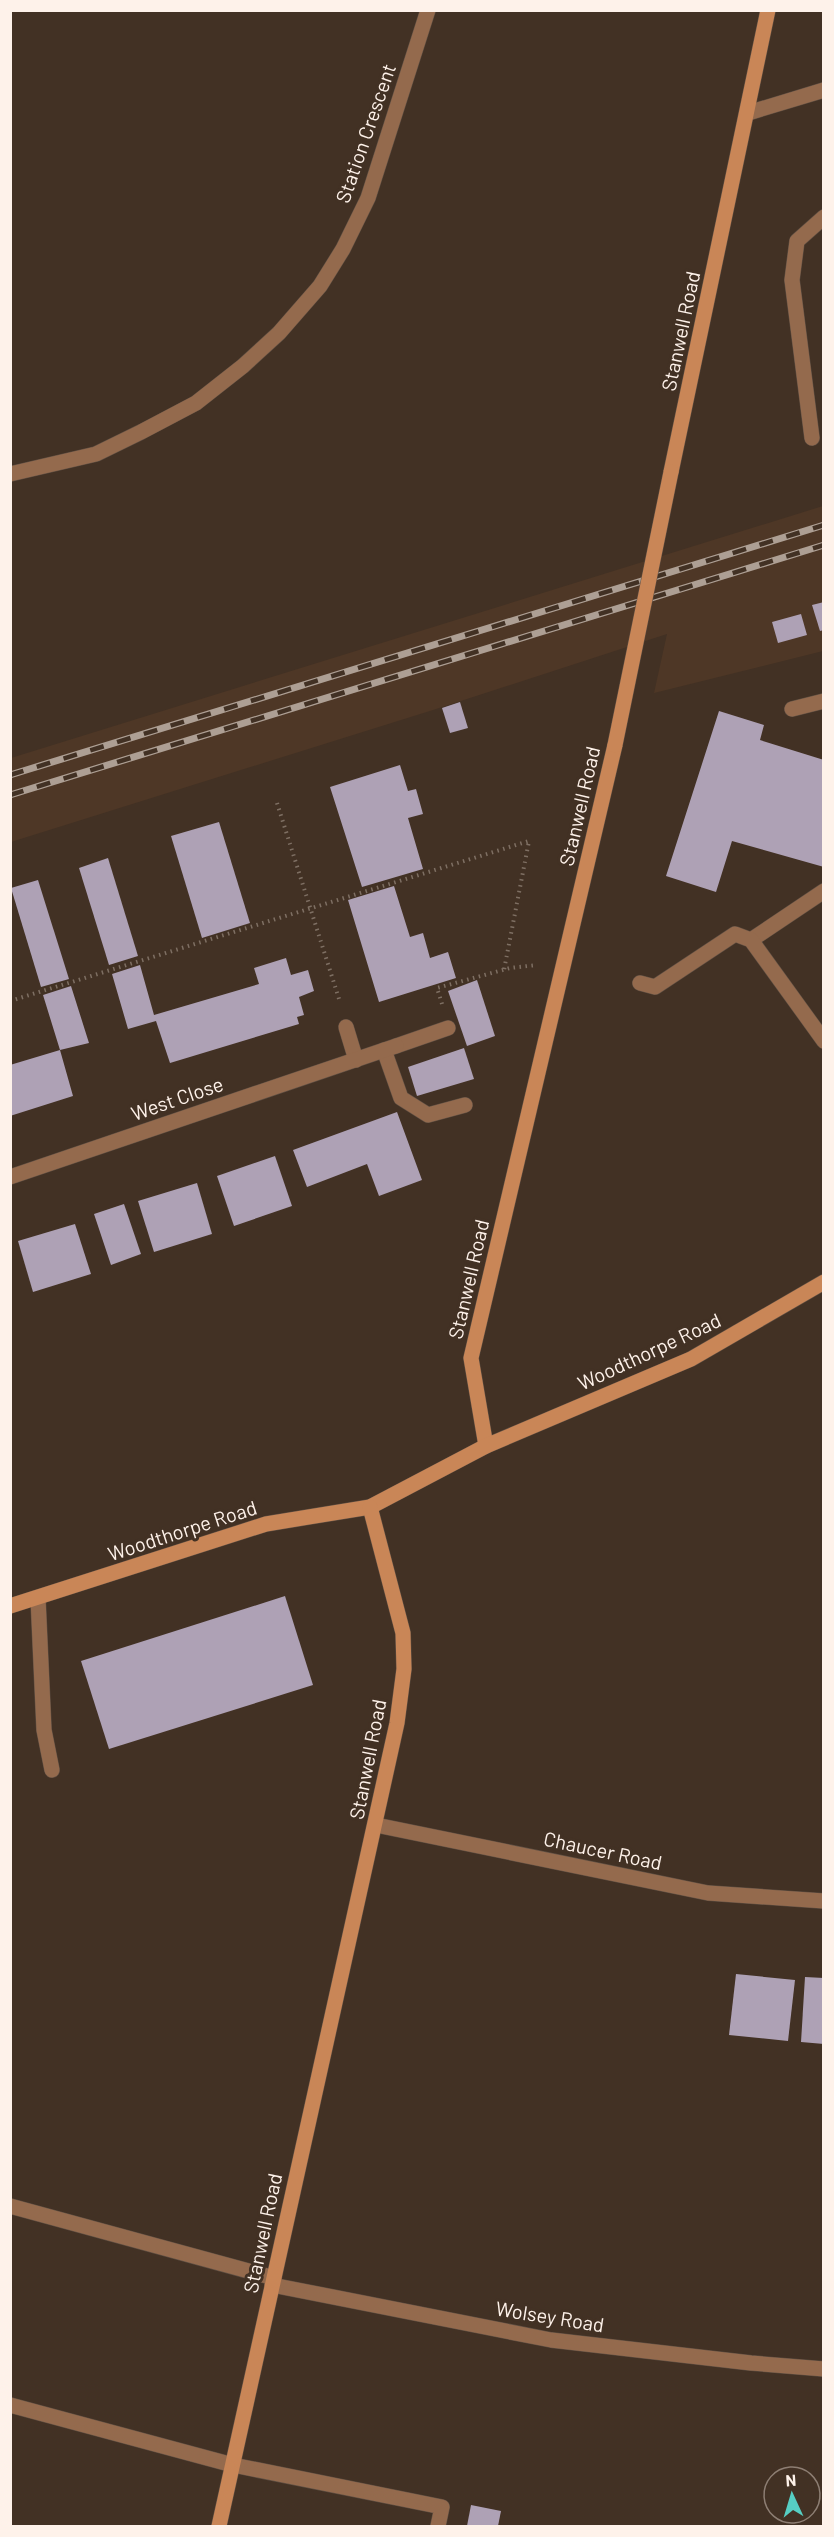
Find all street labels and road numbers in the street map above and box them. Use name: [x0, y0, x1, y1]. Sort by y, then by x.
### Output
street label: Station Crescent: [330, 60, 400, 206]
street label: Stanwell Road: [656, 269, 704, 393]
street label: Stanwell Road: [554, 744, 604, 868]
street label: West Close: [128, 1071, 226, 1125]
street label: Stanwell Road: [443, 1217, 493, 1341]
street label: Woodthorpe Road: [574, 1307, 724, 1395]
street label: Woodthorpe Road: [104, 1495, 260, 1565]
street label: Stanwell Road: [344, 1697, 390, 1821]
street label: Chaucer Road: [542, 1826, 664, 1874]
street label: Stanwell Road: [238, 2171, 286, 2295]
street label: Wolsey Road: [494, 2296, 606, 2336]

